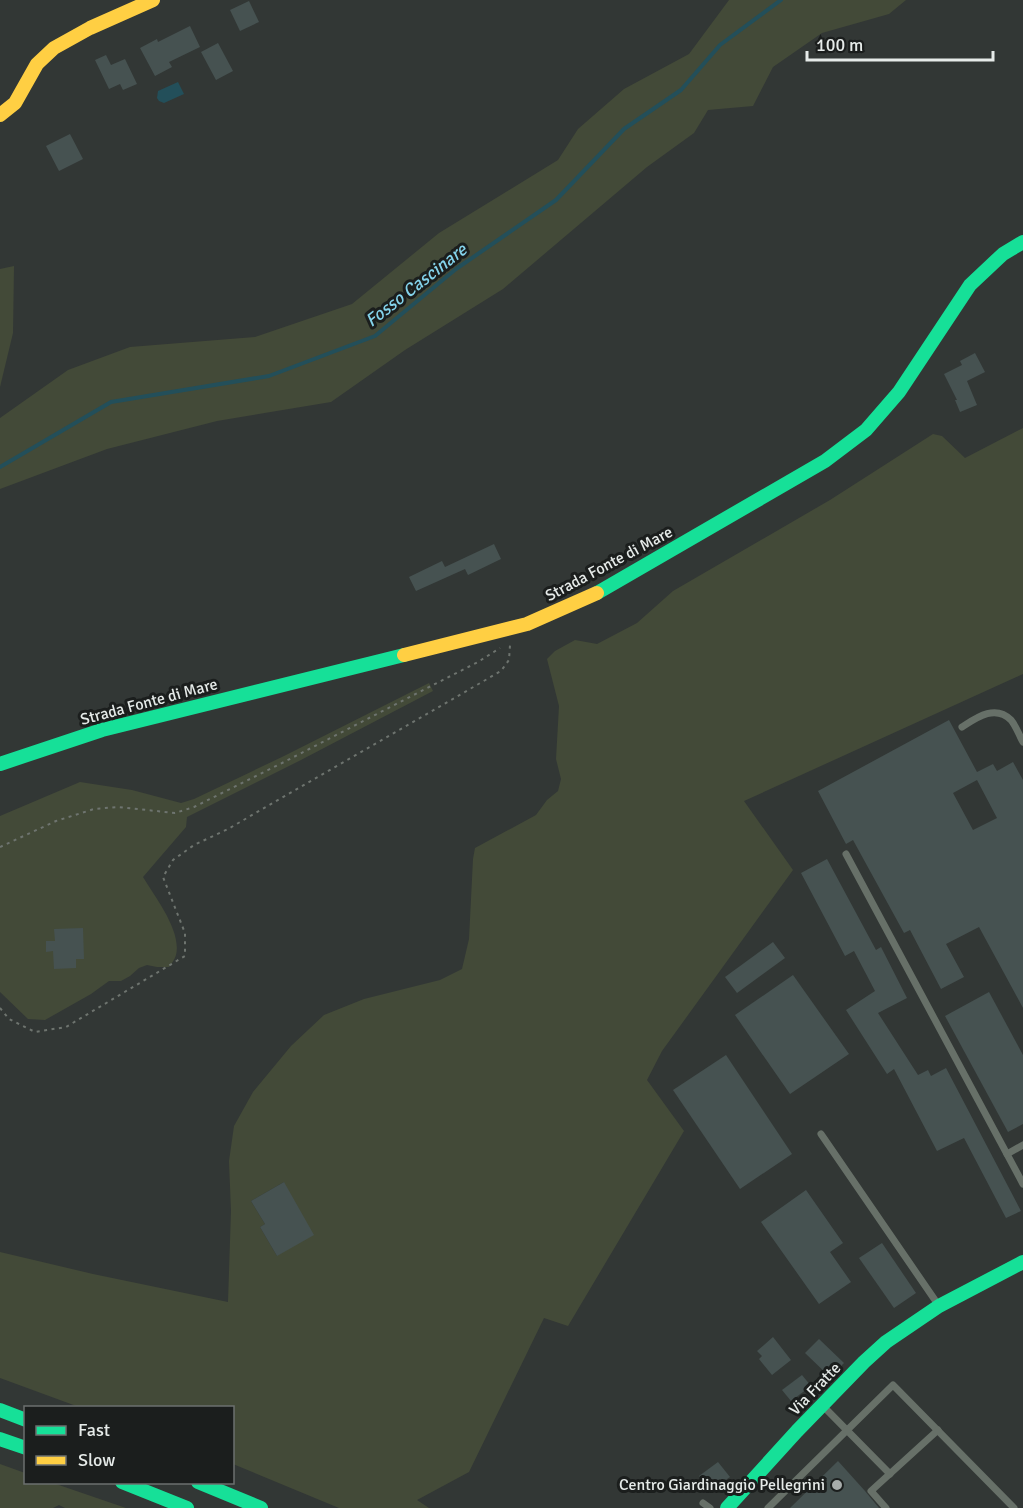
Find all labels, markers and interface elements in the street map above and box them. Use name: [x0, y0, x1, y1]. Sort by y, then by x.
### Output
scale bar: [807, 24, 993, 62]
text: 100 m: [816, 34, 863, 56]
water label: Fosso Cascinare: [361, 238, 472, 331]
street label: Strada Fonte di Mare: [542, 522, 676, 606]
street label: Strada Fonte di Mare: [78, 674, 220, 730]
street label: Via Fratte: [785, 1358, 845, 1420]
legend: [24, 1406, 234, 1484]
text: Fast: [78, 1419, 110, 1441]
text: Slow: [78, 1449, 115, 1471]
place label: Centro Giardinaggio Pellegrini: [619, 1475, 825, 1495]
marker: Centro Giardinaggio Pellegrini: [830, 1478, 844, 1492]

